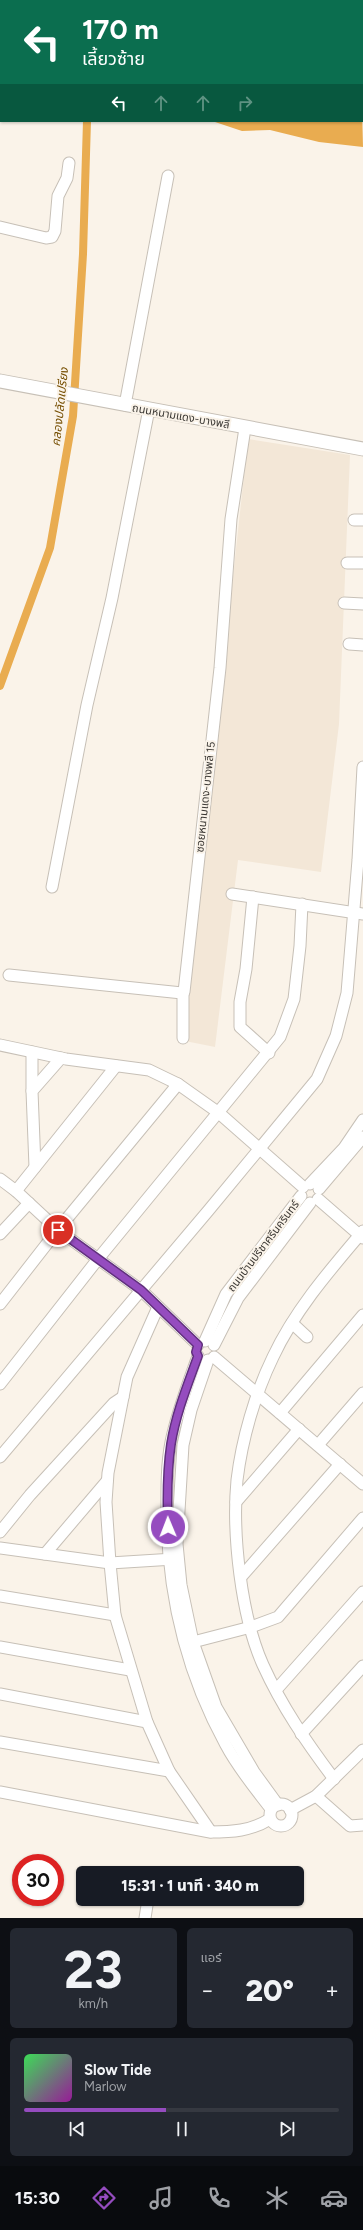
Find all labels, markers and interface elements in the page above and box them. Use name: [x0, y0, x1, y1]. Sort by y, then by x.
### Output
text: 170 m: [82, 12, 159, 46]
icon: left: [16, 16, 68, 68]
text: เลี้ยวซ้าย: [82, 48, 145, 70]
icon: left: [108, 92, 130, 114]
icon: ahead: [150, 92, 172, 114]
icon: ahead: [192, 92, 214, 114]
icon: right: [234, 92, 256, 114]
water label: คลองปลัดเปรียง: [49, 366, 71, 447]
street label: ถนนหนามแดง-บางพลี: [131, 402, 231, 431]
street label: ซอยหนามแดง-บางพลี 15: [193, 741, 218, 853]
street label: ถนนบ้านปรีชาศรีนครินทร์: [225, 1198, 302, 1294]
pin: [41, 1213, 75, 1247]
icon: arrive: [47, 1219, 69, 1241]
position arrow: [147, 1506, 189, 1548]
speed limit sign: 30: [12, 1854, 64, 1906]
text: 15:31 · 1 นาที · 340 m: [121, 1877, 259, 1895]
text: 23: [64, 1939, 123, 2001]
text: แอร์: [201, 1950, 222, 1965]
text: 20°: [245, 1972, 294, 2009]
text: −: [201, 1977, 214, 2004]
text: +: [325, 1977, 339, 2004]
text: km/h: [78, 1996, 108, 2011]
text: Slow Tide: [84, 2061, 151, 2079]
text: Marlow: [84, 2079, 126, 2094]
icon: previous: [66, 2118, 88, 2140]
icon: pause: [171, 2118, 193, 2140]
icon: next: [276, 2118, 298, 2140]
icon: directions: [90, 2184, 118, 2212]
icon: music: [147, 2184, 175, 2212]
icon: phone: [205, 2184, 233, 2212]
icon: climate: [263, 2184, 291, 2212]
icon: car: [320, 2184, 348, 2212]
text: 15:30: [15, 2187, 60, 2209]

